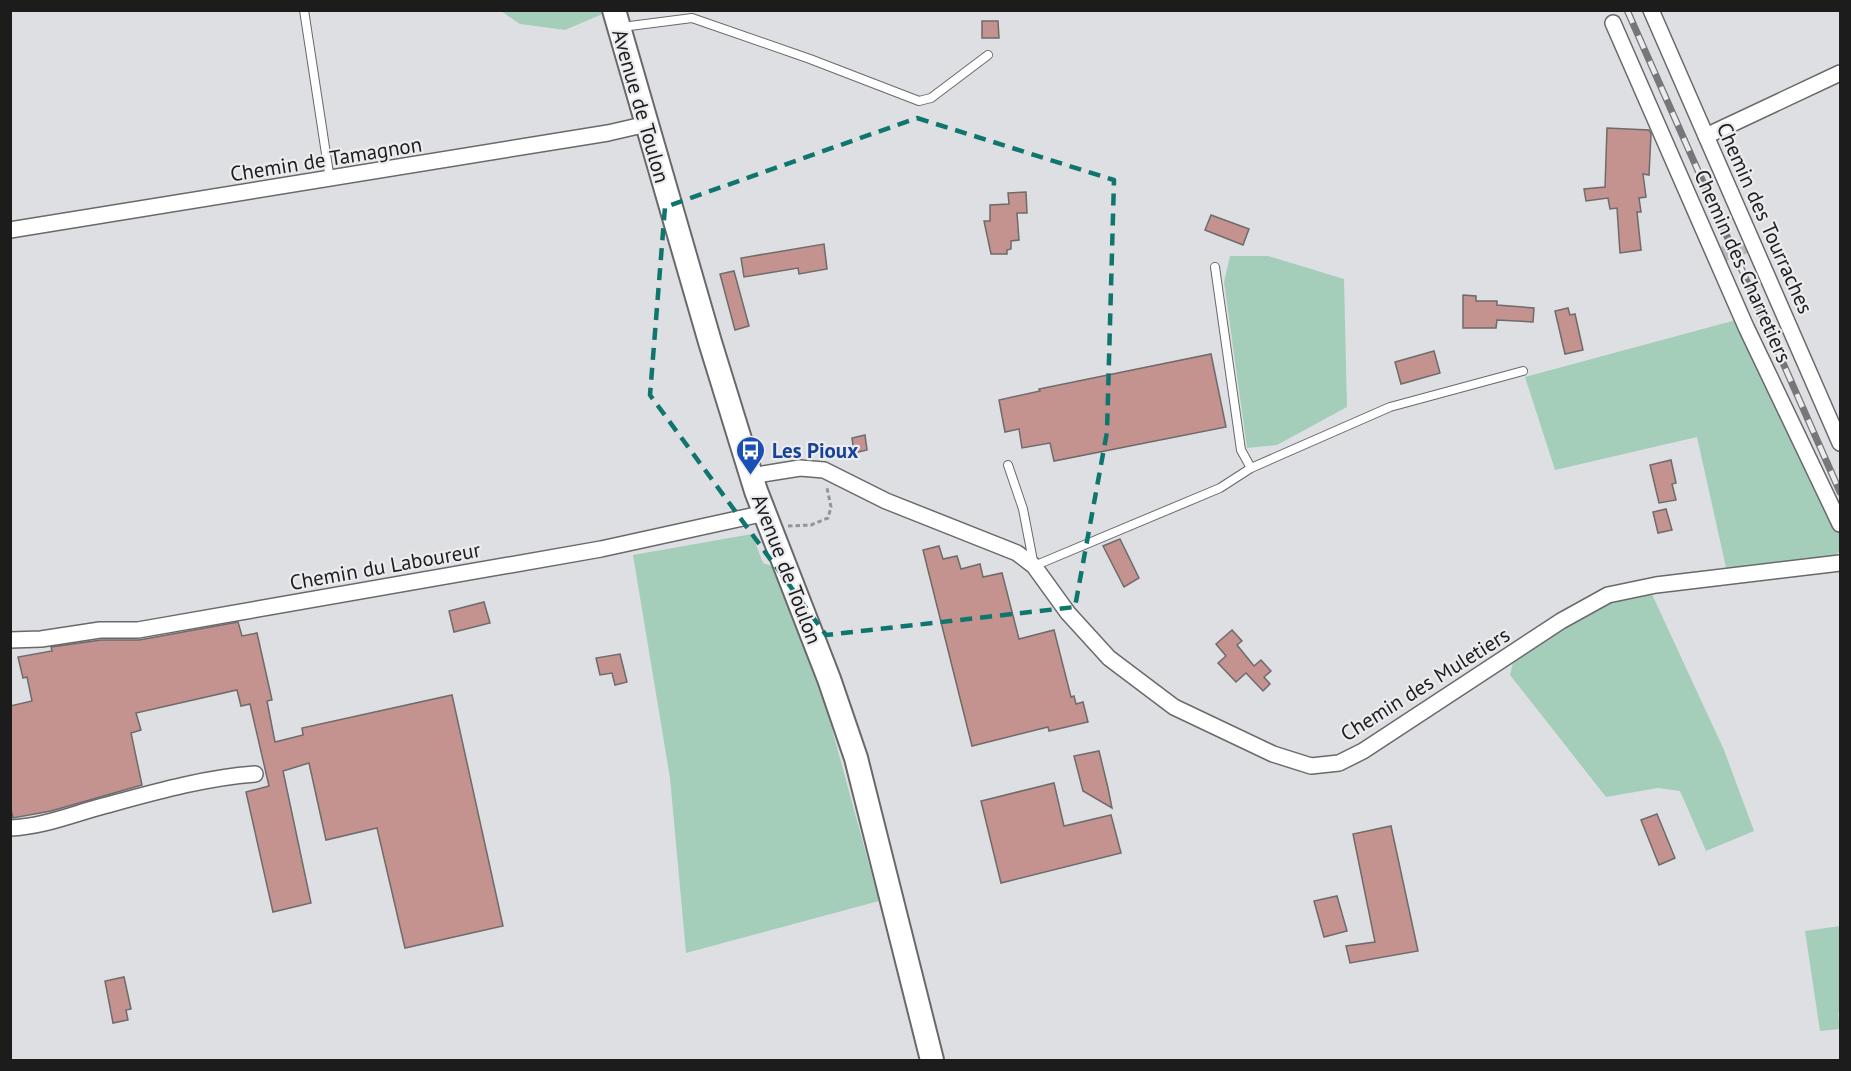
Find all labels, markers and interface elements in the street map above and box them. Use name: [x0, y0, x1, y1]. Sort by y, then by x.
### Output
street label: Avenue de Toulon: [606, 26, 676, 186]
street label: Chemin des Tourraches: [1711, 118, 1819, 318]
street label: Chemin de Tamagnon: [228, 131, 424, 187]
street label: Chemin des Charretiers: [1688, 165, 1798, 367]
bus stop icon: Les Pioux: [735, 434, 767, 476]
place label: Les Pioux: [772, 437, 858, 464]
street label: Avenue de Toulon: [746, 490, 828, 648]
street label: Chemin du Laboureur: [288, 536, 482, 596]
street label: Chemin des Muletiers: [1335, 621, 1515, 747]

